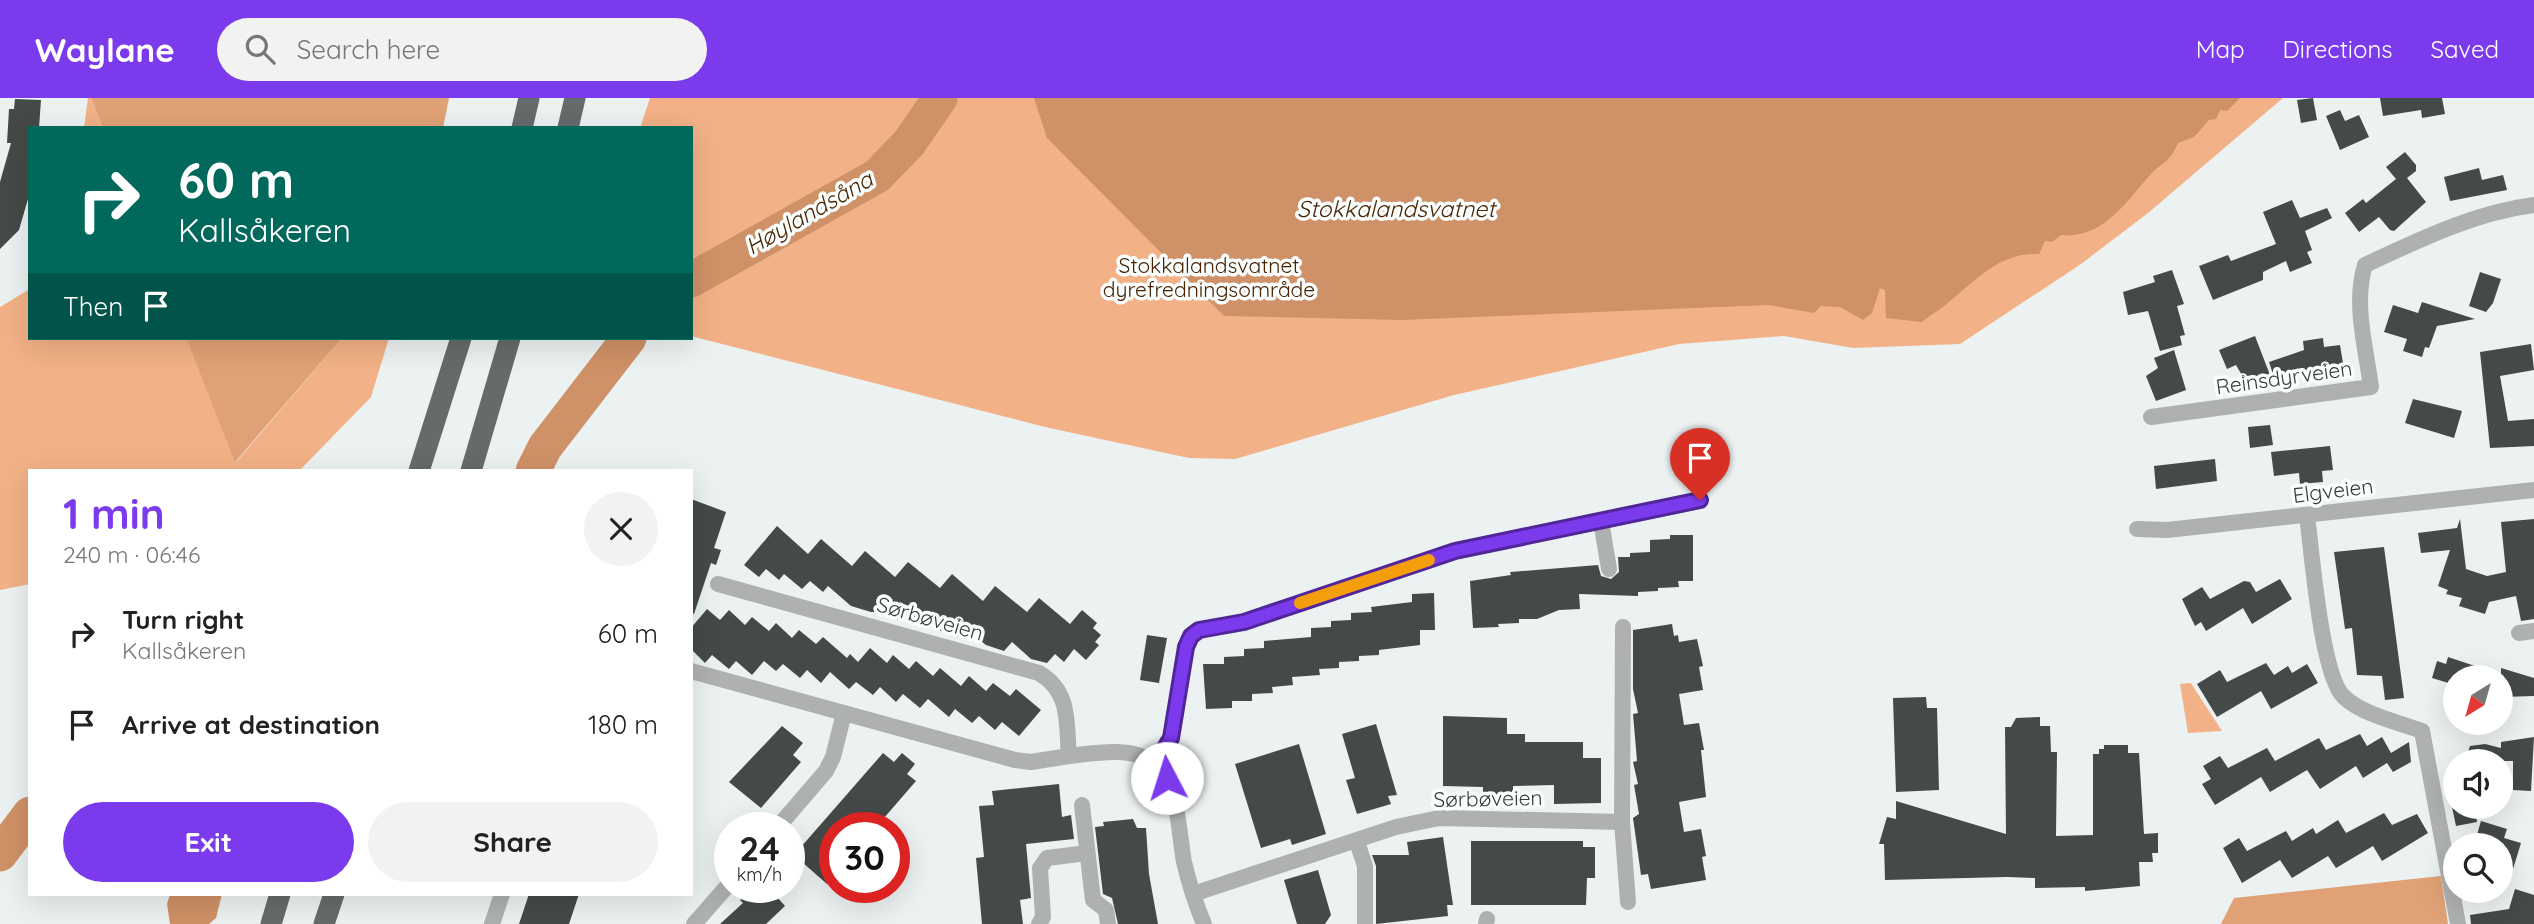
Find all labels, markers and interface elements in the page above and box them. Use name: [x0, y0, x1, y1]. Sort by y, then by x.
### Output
search box: [217, 18, 707, 81]
text: Waylane: [35, 29, 175, 70]
icon: search: [241, 30, 279, 68]
text: Search here: [297, 33, 440, 66]
text: Map: [2196, 34, 2245, 64]
text: Directions: [2283, 34, 2393, 64]
text: Saved: [2431, 34, 2499, 64]
text: 60 m: [178, 149, 294, 210]
icon: right: [63, 154, 154, 245]
water label: Høylandsåna: [740, 164, 878, 261]
water label: Stokkalandsvatnet: [1297, 194, 1497, 223]
text: Kallsåkeren: [178, 210, 351, 250]
park label: Stokkalandsvatnet dyrefredningsområde: [1103, 252, 1315, 302]
icon: arrive: [137, 287, 175, 325]
text: Then: [63, 290, 123, 323]
street label: Reinsdyrveien: [2214, 355, 2354, 399]
pin: [1670, 428, 1730, 500]
icon: arrive: [1681, 439, 1719, 477]
street label: Elgveien: [2291, 472, 2375, 508]
text: 1 min: [63, 487, 165, 540]
button: close: [584, 492, 658, 566]
text: 240 m · 06:46: [63, 540, 200, 569]
street label: Sørbøveien: [874, 590, 986, 646]
text: Turn right: [122, 603, 244, 636]
icon: right: [63, 615, 101, 653]
text: 60 m: [598, 617, 658, 650]
text: Kallsåkeren: [122, 636, 246, 665]
north arrow: [2443, 665, 2513, 735]
map controls: [2443, 665, 2513, 903]
icon: arrive: [63, 706, 101, 744]
text: Arrive at destination: [122, 708, 380, 741]
text: 180 m: [588, 708, 658, 741]
position arrow: [1130, 741, 1204, 815]
button: sound: [2443, 749, 2513, 819]
street label: Sørbøveien: [1433, 784, 1543, 812]
button: Exit: [63, 802, 354, 882]
button: Share: [368, 802, 658, 882]
speed limit sign: 30: [819, 812, 910, 903]
text: 24: [739, 826, 780, 870]
button: search: [2443, 833, 2513, 903]
text: km/h: [737, 863, 782, 886]

